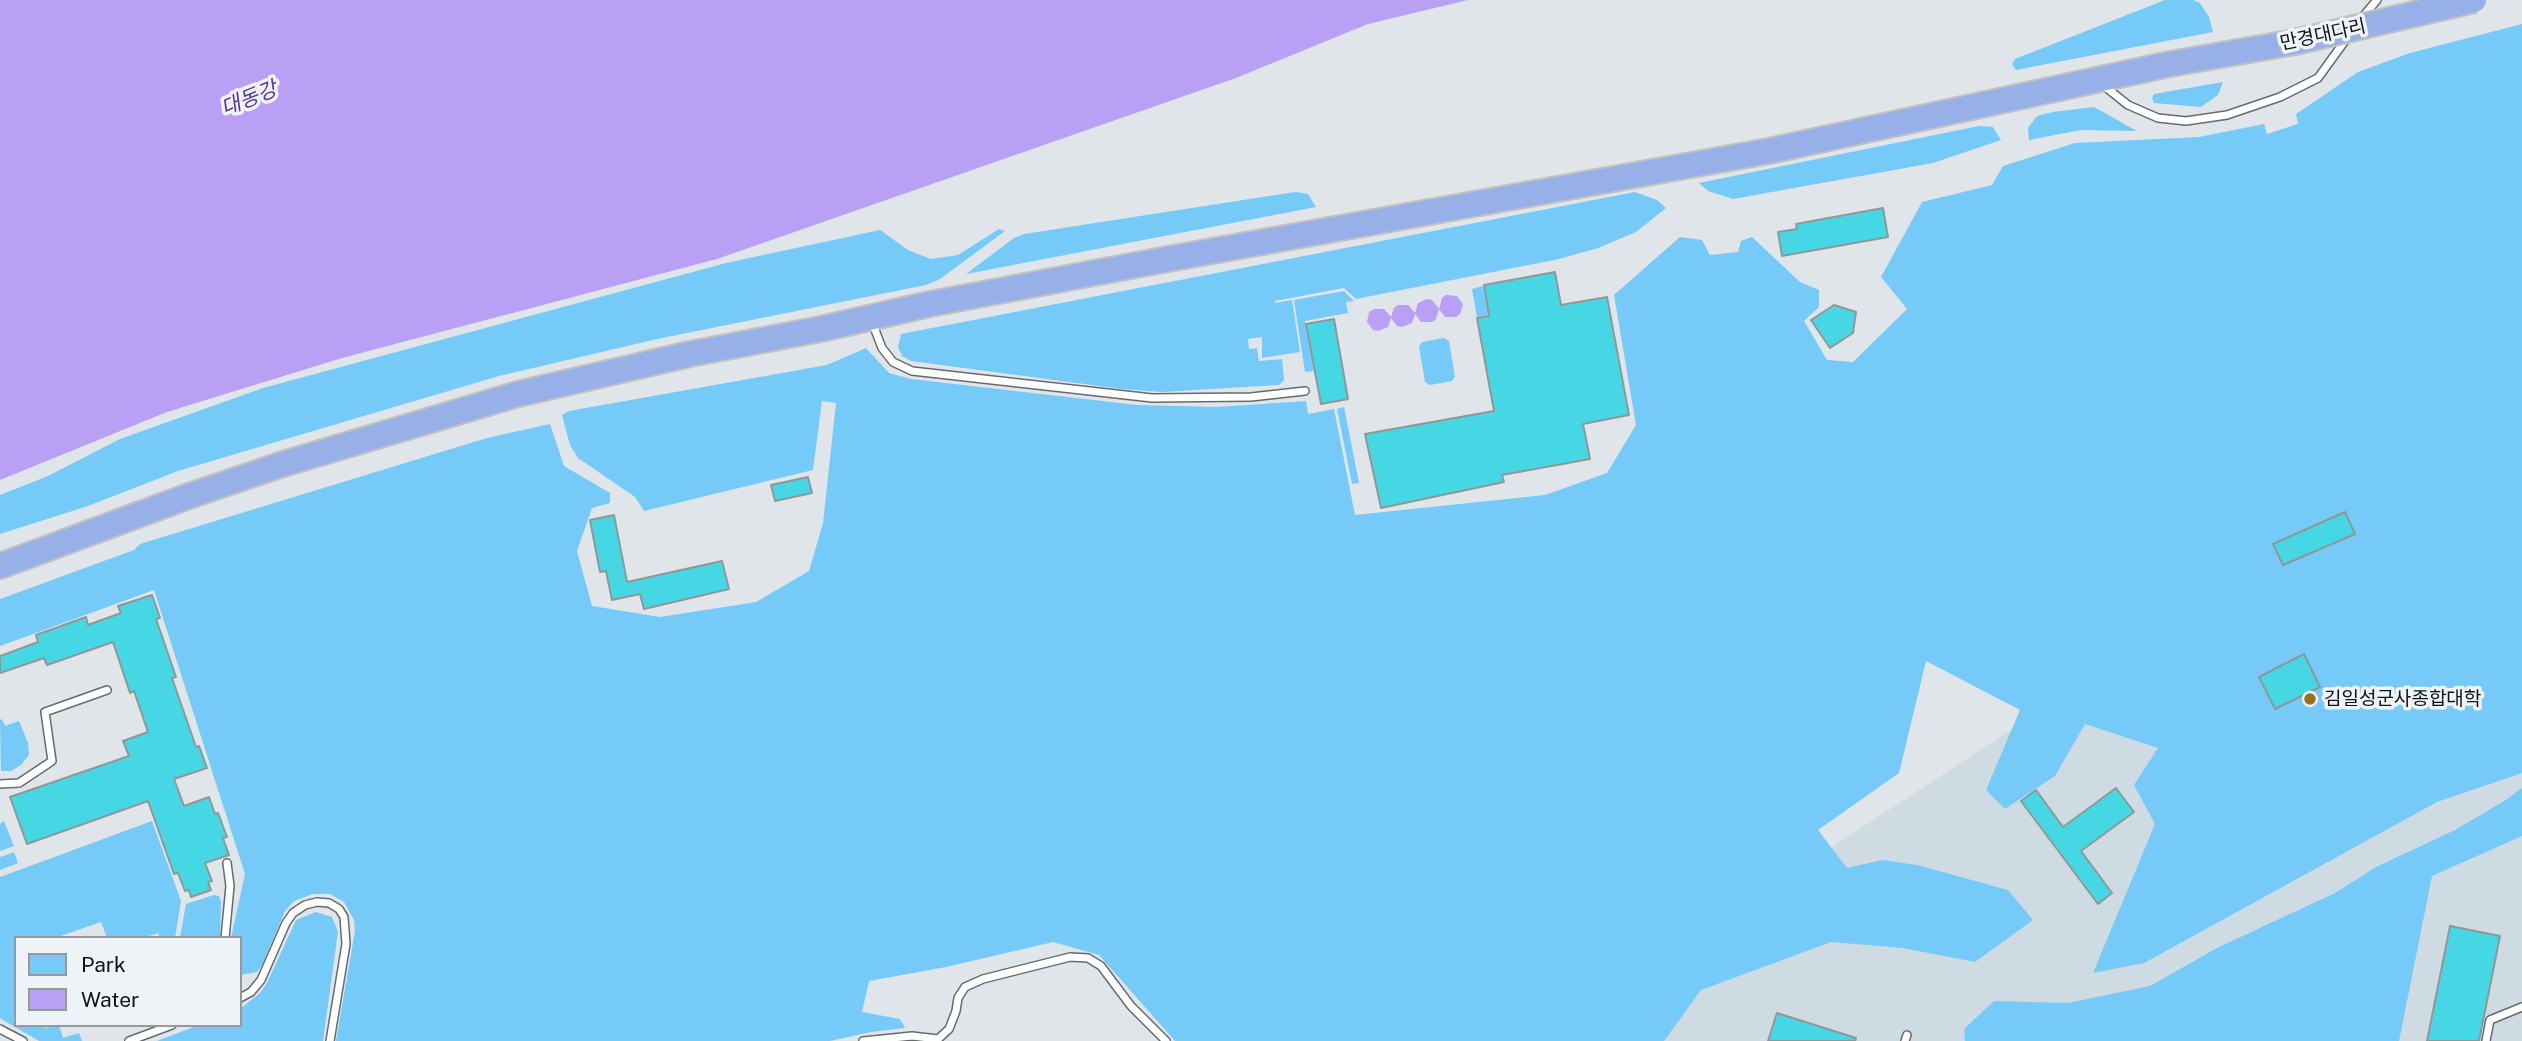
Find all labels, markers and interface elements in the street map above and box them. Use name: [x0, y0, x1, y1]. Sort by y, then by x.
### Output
street label: 만경대다리: [2278, 15, 2368, 55]
water label: 대동강: [217, 76, 281, 122]
place label: 김일성군사종합대학: [2324, 688, 2481, 710]
marker: 김일성군사종합대학: [2302, 691, 2318, 707]
legend: [14, 936, 242, 1027]
text: Park: [81, 952, 126, 977]
text: Water: [81, 987, 139, 1012]

